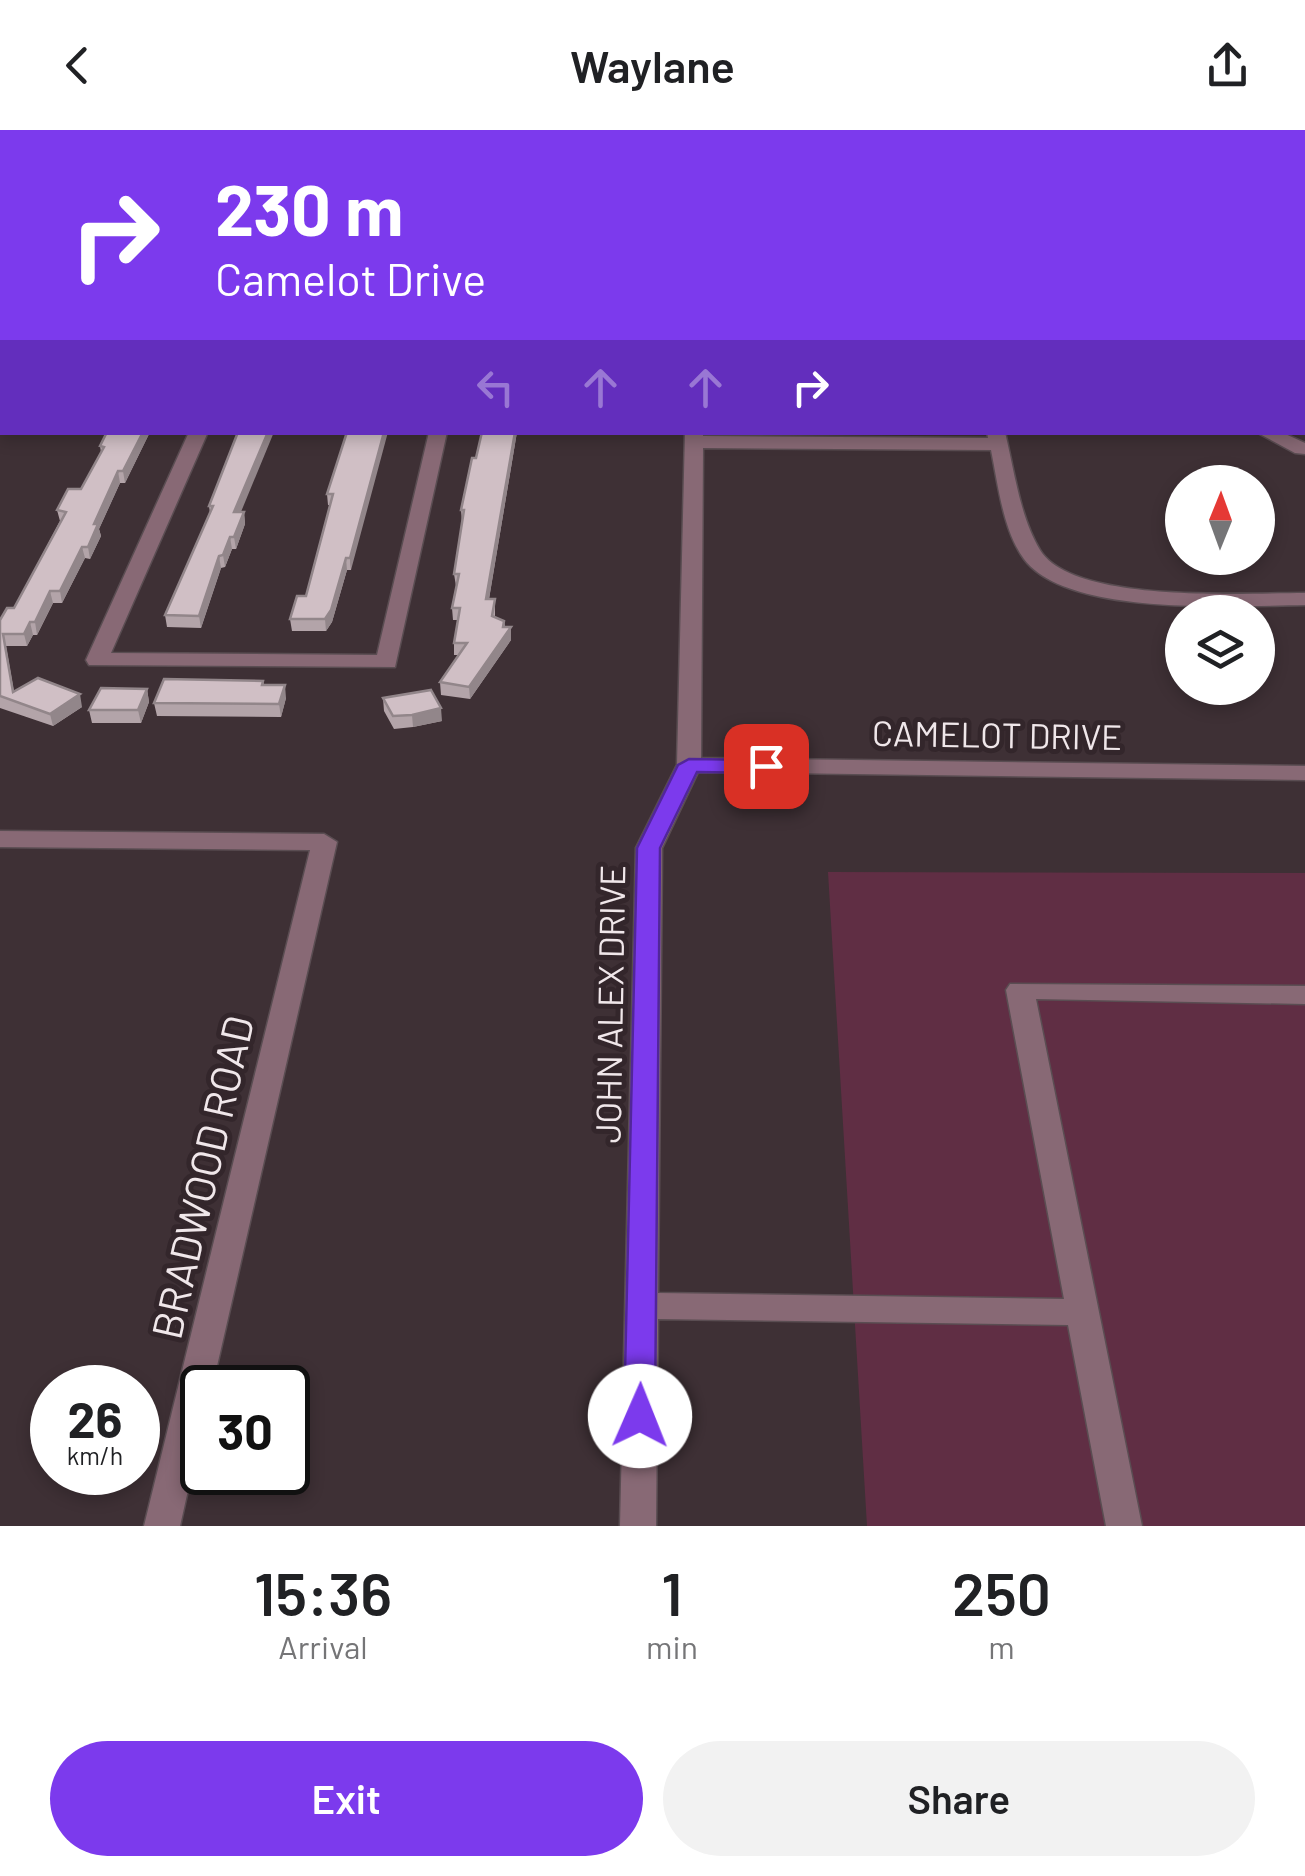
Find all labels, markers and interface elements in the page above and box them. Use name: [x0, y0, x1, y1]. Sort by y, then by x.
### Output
icon: back: [50, 38, 105, 93]
text: Waylane: [570, 38, 735, 92]
icon: share: [1200, 38, 1255, 93]
text: 230 m: [215, 166, 403, 250]
icon: right: [50, 170, 180, 300]
text: Camelot Drive: [215, 251, 486, 305]
icon: left: [468, 360, 523, 415]
icon: ahead: [573, 360, 628, 415]
icon: ahead: [678, 360, 733, 415]
icon: right: [783, 360, 838, 415]
north arrow: [1165, 465, 1275, 575]
map controls: [1165, 465, 1275, 705]
button: layers: [1165, 595, 1275, 705]
street label: CAMELOT DRIVE: [872, 711, 1122, 757]
pin: [724, 724, 809, 809]
icon: arrive: [739, 739, 794, 794]
street label: JOHN ALEX DRIVE: [586, 864, 632, 1144]
street label: BRADWOOD ROAD: [140, 1011, 262, 1343]
position arrow: [588, 1364, 692, 1468]
speed limit sign: 30: [180, 1365, 310, 1495]
text: 26: [68, 1388, 122, 1448]
text: km/h: [67, 1440, 123, 1470]
text: 15:36: [254, 1556, 392, 1628]
text: 1: [661, 1556, 683, 1628]
text: 250: [952, 1556, 1051, 1628]
text: Arrival: [278, 1627, 368, 1665]
text: min: [646, 1627, 698, 1665]
text: m: [988, 1627, 1015, 1665]
button: Exit: [50, 1741, 643, 1856]
button: Share: [663, 1741, 1255, 1856]

